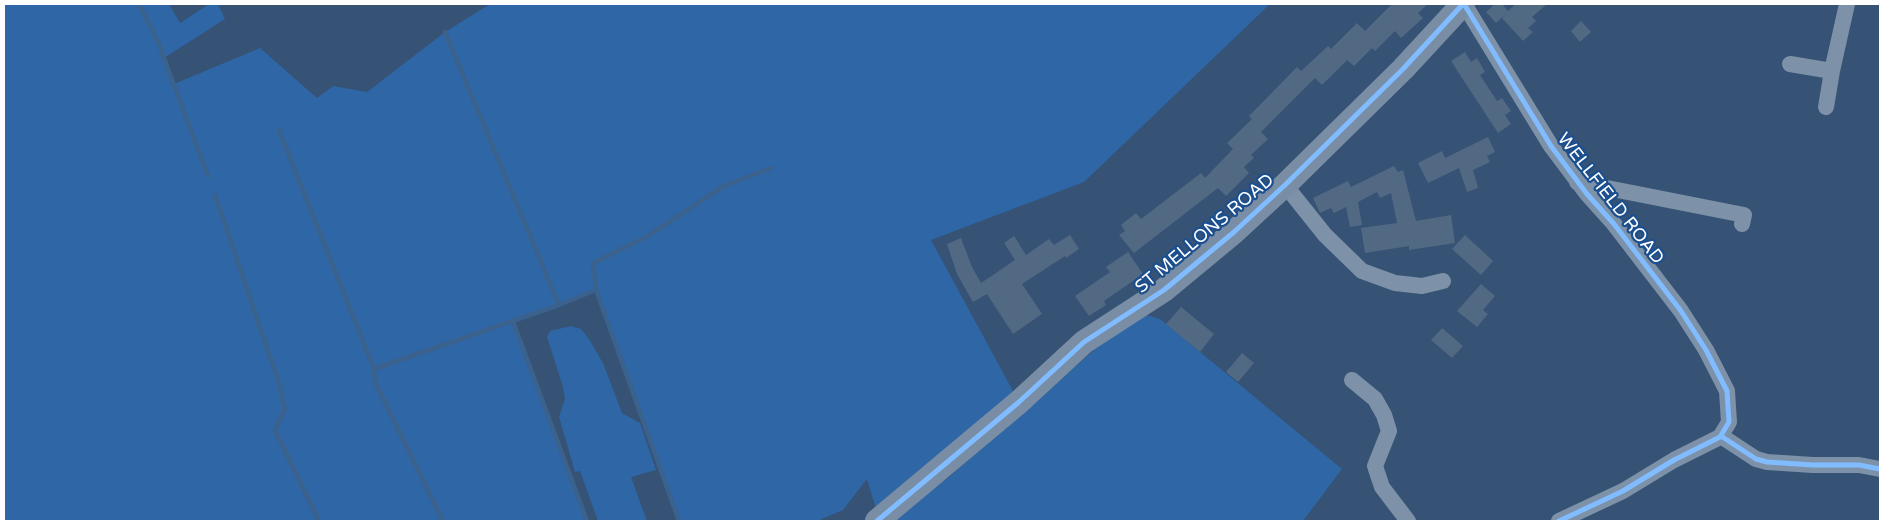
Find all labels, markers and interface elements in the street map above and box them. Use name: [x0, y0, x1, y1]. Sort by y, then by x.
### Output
street label: WELLFIELD ROAD: [1552, 129, 1668, 269]
street label: ST MELLONS ROAD: [1131, 170, 1279, 298]

